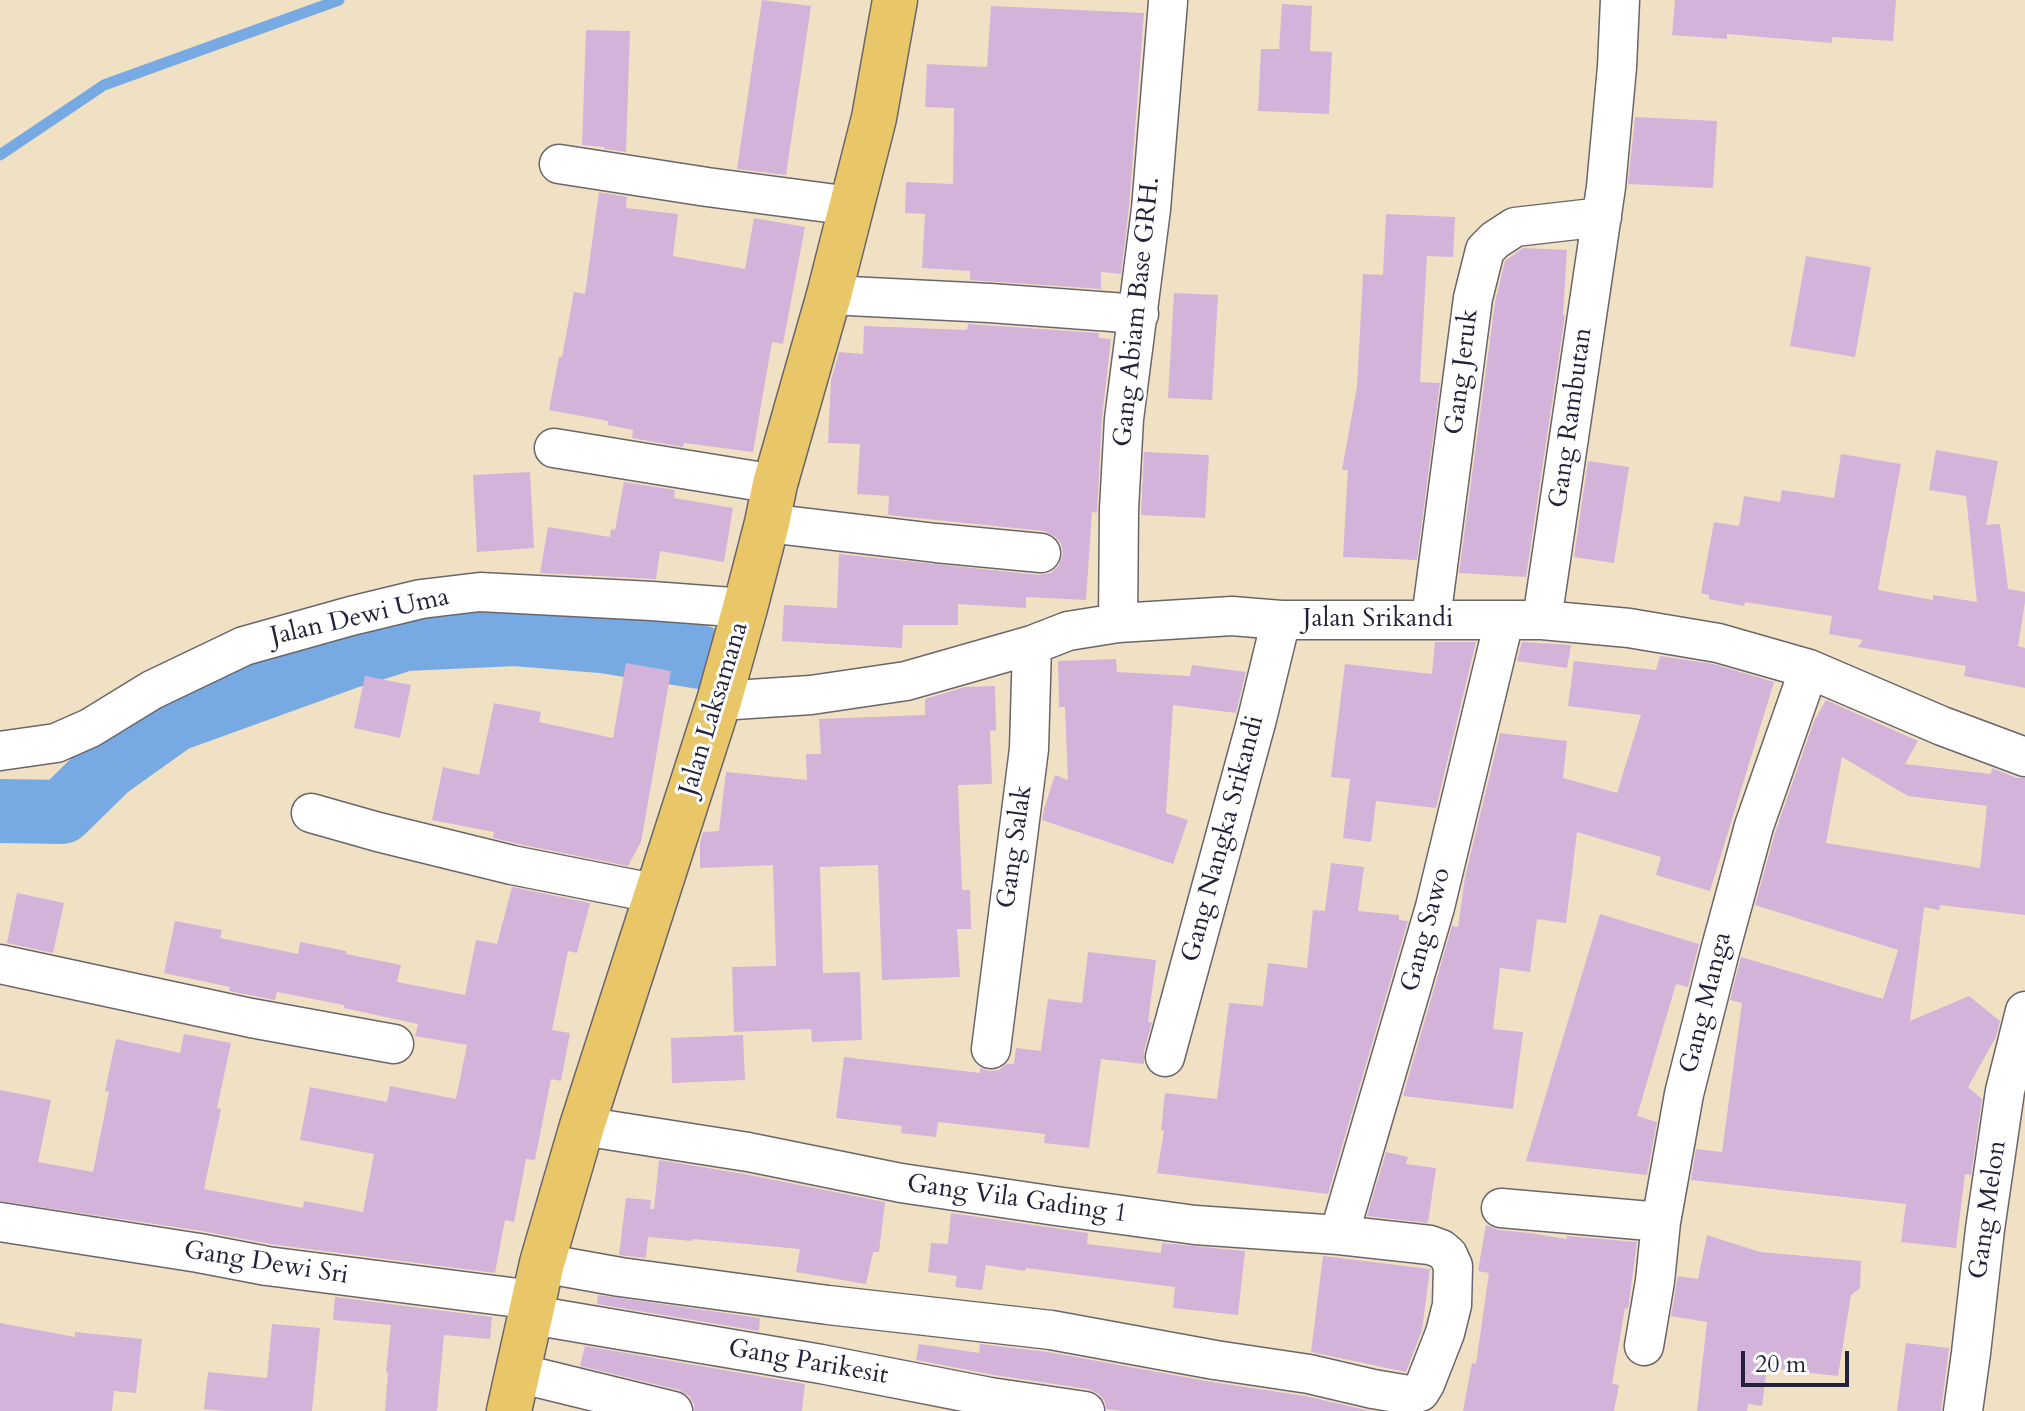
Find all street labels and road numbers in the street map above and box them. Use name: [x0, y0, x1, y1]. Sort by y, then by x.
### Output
street label: Gang Abiam Base GRH.: [1108, 175, 1168, 449]
street label: Gang Jeruk: [1440, 307, 1486, 437]
street label: Gang Rambutan: [1544, 326, 1600, 510]
street label: Jalan Dewi Uma: [268, 582, 452, 654]
street label: Jalan Srikandi: [1303, 604, 1453, 636]
street label: Jalan Laksamana: [674, 619, 756, 799]
street label: Gang Nangka Srikandi: [1176, 712, 1272, 966]
street label: Gang Salak: [992, 783, 1040, 911]
street label: Gang Sawo: [1395, 864, 1459, 996]
street label: Gang Manga: [1674, 929, 1740, 1077]
street label: Gang Melon: [1964, 1139, 2014, 1281]
street label: Gang Vila Gading 1: [905, 1169, 1129, 1231]
street label: Gang Dewi Sri: [182, 1236, 350, 1292]
street label: Gang Parikesit: [726, 1334, 890, 1392]

